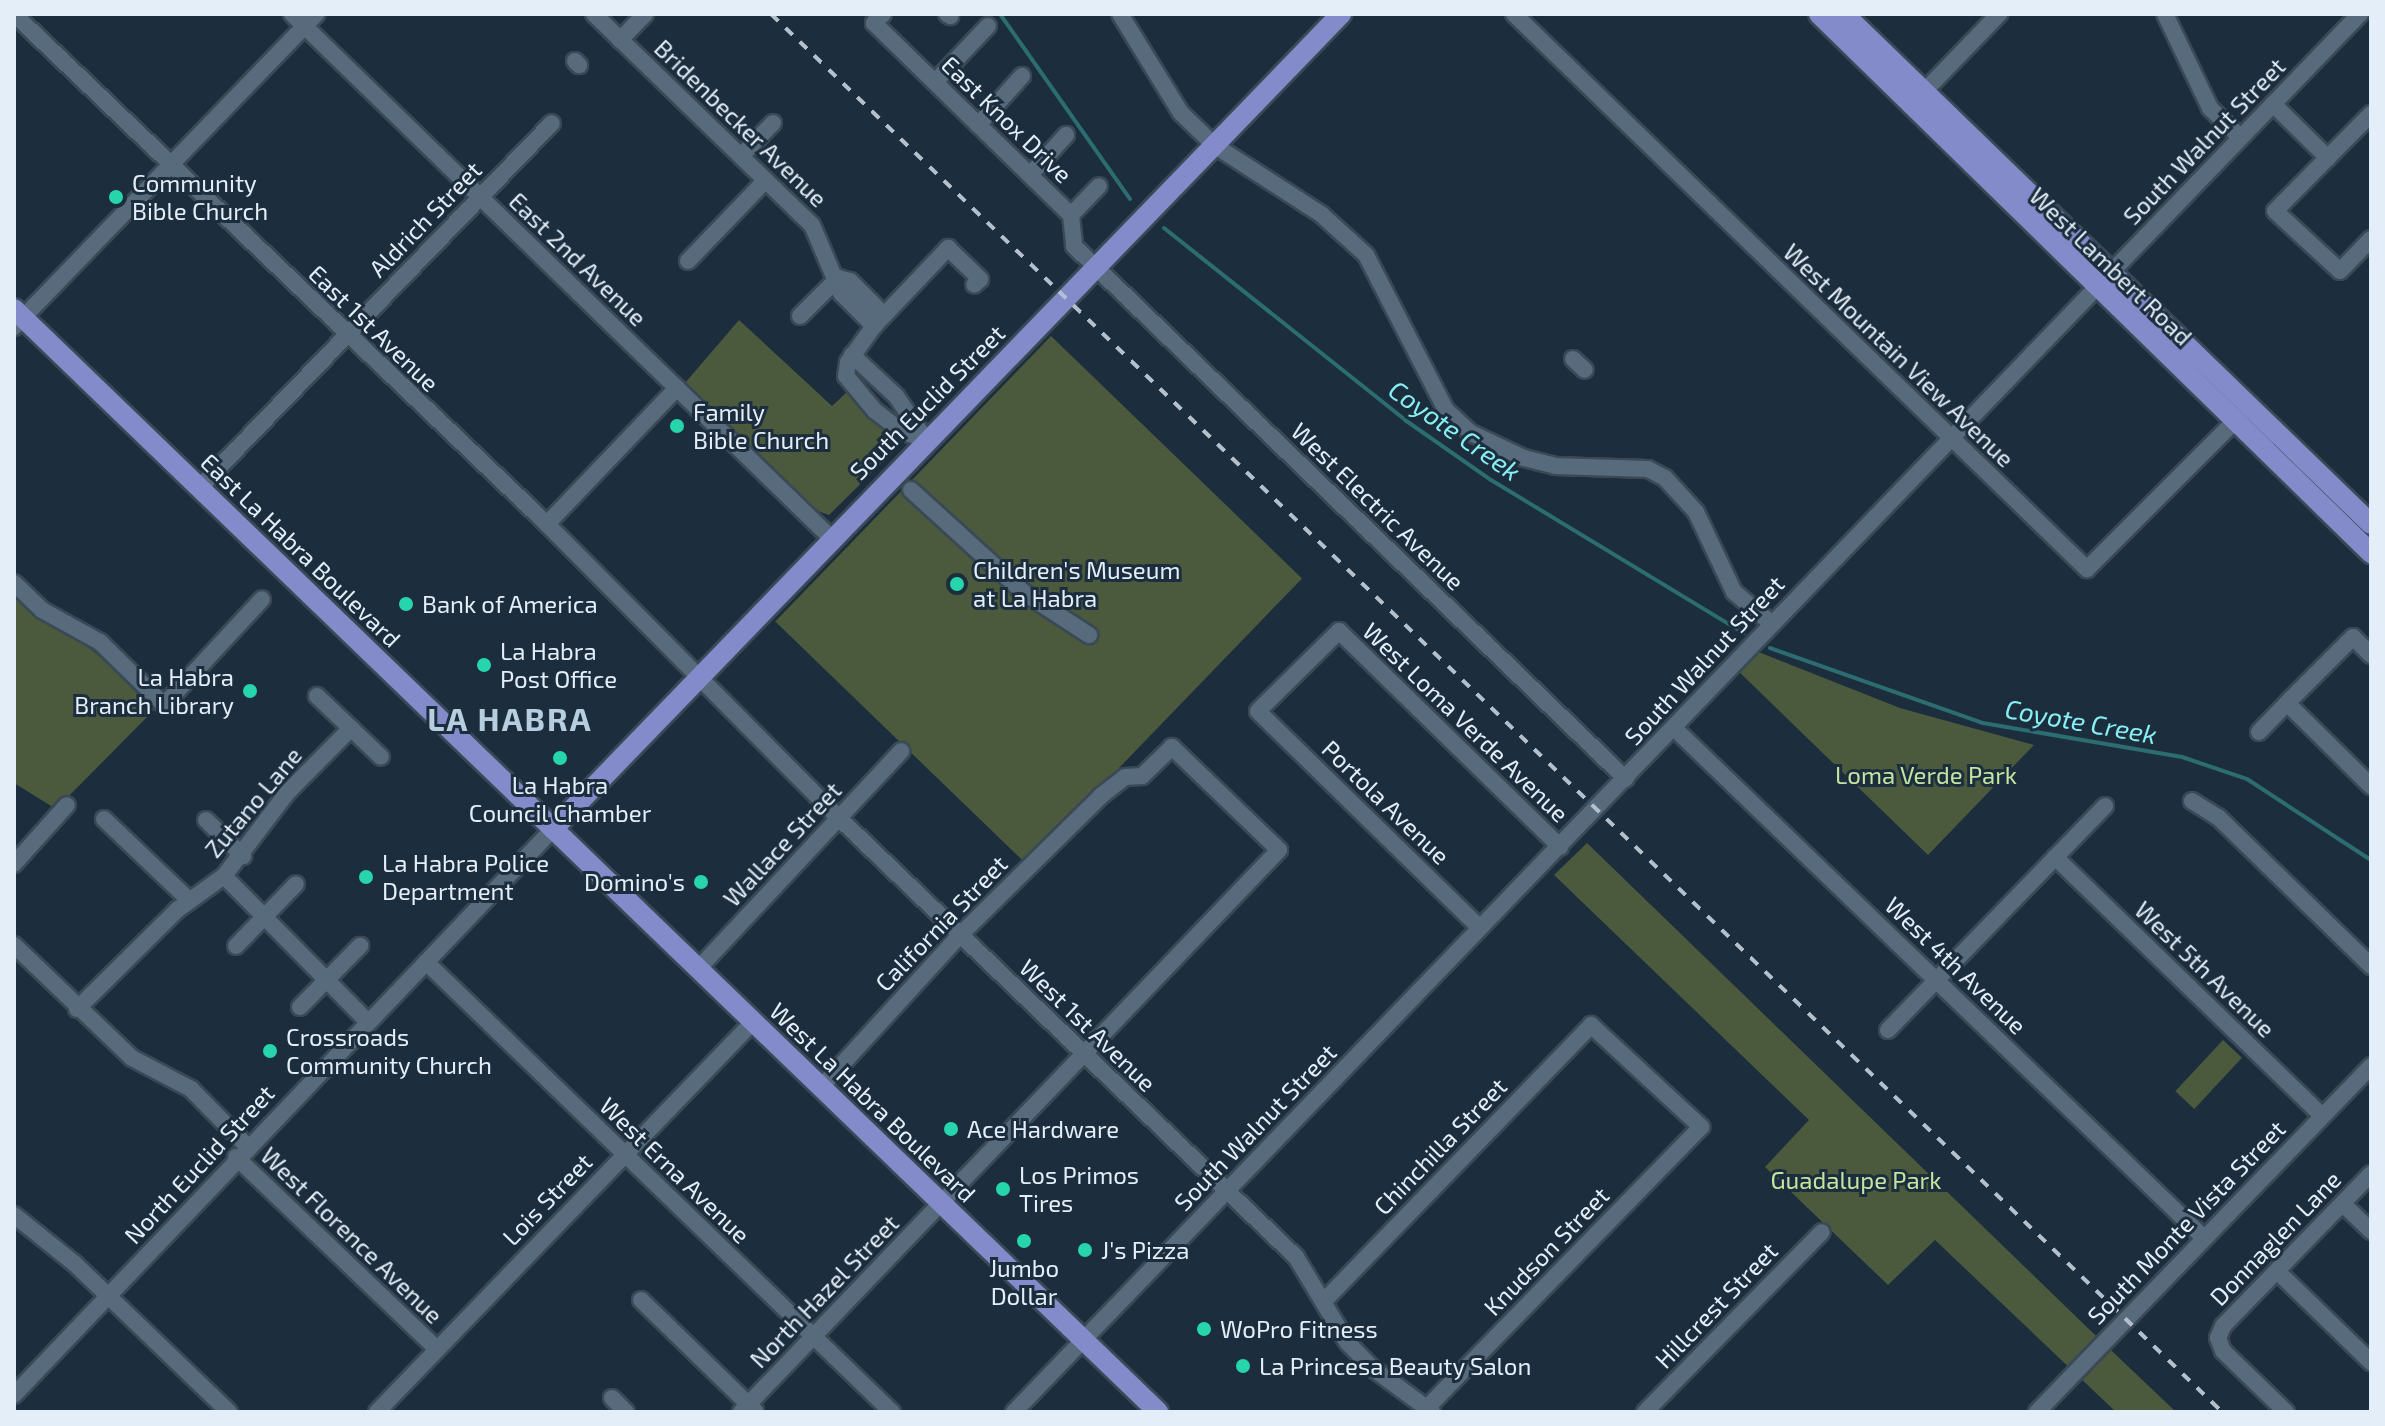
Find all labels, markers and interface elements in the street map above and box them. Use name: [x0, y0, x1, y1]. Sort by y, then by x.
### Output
street label: Bridenbecker Avenue: [648, 33, 834, 213]
street label: East Knox Drive: [936, 50, 1078, 188]
street label: South Walnut Street: [2117, 52, 2291, 230]
street label: Aldrich Street: [363, 155, 487, 283]
place label: Community Bible Church: [132, 169, 268, 225]
street label: West Lambert Road: [2024, 181, 2198, 351]
street label: East 2nd Avenue: [503, 186, 653, 332]
marker: Community Bible Church: [107, 188, 125, 206]
street label: West Mountain View Avenue: [1777, 237, 2021, 473]
street label: East 1st Avenue: [303, 259, 445, 397]
street label: South Euclid Street: [844, 319, 1010, 485]
water label: Coyote Creek: [1383, 373, 1527, 487]
place label: Family Bible Church: [693, 398, 829, 454]
street label: West Electric Avenue: [1286, 416, 1470, 596]
marker: Family Bible Church: [668, 417, 686, 435]
street label: East La Habra Boulevard: [195, 447, 407, 653]
place label: Children's Museum at La Habra: [973, 556, 1180, 612]
street label: South Walnut Street: [1618, 569, 1790, 751]
marker: Children's Museum at La Habra: [948, 575, 966, 593]
place label: Bank of America: [422, 590, 599, 618]
marker: Bank of America: [397, 595, 415, 613]
street label: West Loma Verde Avenue: [1357, 616, 1575, 828]
place label: La Habra Post Office: [500, 637, 617, 693]
marker: La Habra Post Office: [475, 656, 493, 674]
place label: La Habra Branch Library: [74, 663, 234, 719]
marker: La Habra Branch Library: [241, 682, 259, 700]
water label: Coyote Creek: [2003, 692, 2159, 750]
district label: LA HABRA: [427, 699, 593, 737]
street label: Portola Avenue: [1316, 734, 1456, 870]
street label: Zutano Lane: [199, 741, 307, 863]
marker: La Habra Council Chamber: [551, 749, 569, 767]
park label: Loma Verde Park: [1835, 761, 2017, 789]
place label: La Habra Council Chamber: [468, 771, 652, 827]
street label: Wallace Street: [717, 776, 847, 912]
place label: La Habra Police Department: [382, 849, 549, 905]
street label: California Street: [869, 849, 1013, 997]
marker: La Habra Police Department: [357, 868, 375, 886]
place label: Domino's: [584, 868, 685, 896]
marker: Domino's: [692, 873, 710, 891]
street label: West 4th Avenue: [1879, 890, 2033, 1040]
street label: West 5th Avenue: [2129, 895, 2281, 1043]
street label: West 1st Avenue: [1014, 953, 1162, 1097]
street label: West La Habra Boulevard: [764, 996, 982, 1208]
place label: Crossroads Community Church: [286, 1023, 492, 1079]
street label: South Walnut Street: [1168, 1038, 1342, 1216]
marker: Crossroads Community Church: [261, 1042, 279, 1060]
street label: Chinchilla Street: [1368, 1072, 1512, 1220]
street label: North Euclid Street: [118, 1079, 280, 1249]
street label: West Erna Avenue: [594, 1091, 756, 1249]
street label: South Monte Vista Street: [2081, 1114, 2291, 1330]
place label: Ace Hardware: [967, 1115, 1119, 1143]
marker: Ace Hardware: [942, 1120, 960, 1138]
street label: West Florence Avenue: [255, 1141, 449, 1329]
street label: Lois Street: [496, 1147, 598, 1251]
place label: Los Primos Tires: [1019, 1161, 1139, 1217]
street label: Donnaglen Lane: [2204, 1165, 2346, 1311]
park label: Guadalupe Park: [1771, 1166, 1941, 1194]
marker: Los Primos Tires: [994, 1180, 1012, 1198]
street label: Knudson Street: [1478, 1181, 1614, 1321]
street label: North Hazel Street: [743, 1208, 905, 1374]
marker: Jumbo Dollar: [1015, 1232, 1033, 1250]
place label: J's Pizza: [1101, 1236, 1189, 1264]
street label: Hillcrest Street: [1649, 1236, 1783, 1374]
marker: J's Pizza: [1076, 1241, 1094, 1259]
place label: Jumbo Dollar: [989, 1254, 1059, 1310]
place label: WoPro Fitness: [1220, 1315, 1378, 1343]
marker: WoPro Fitness: [1195, 1320, 1213, 1338]
place label: La Princesa Beauty Salon: [1259, 1352, 1532, 1380]
marker: La Princesa Beauty Salon: [1234, 1357, 1252, 1375]

